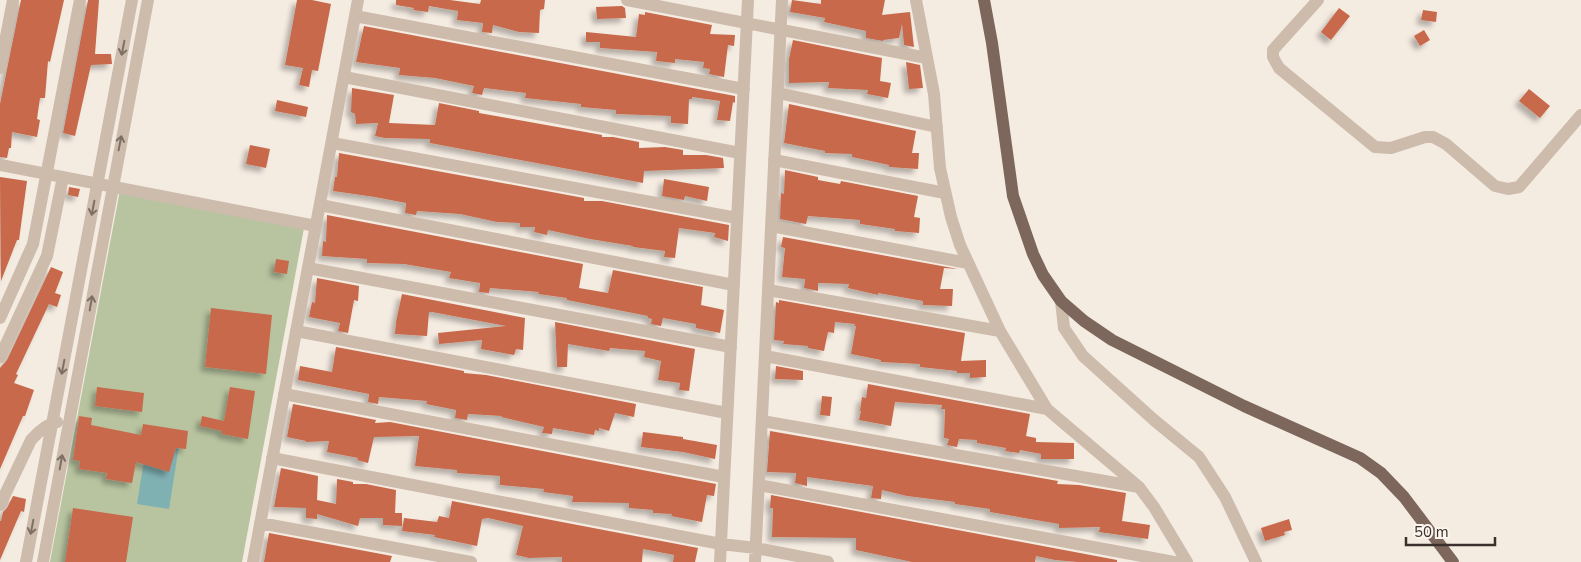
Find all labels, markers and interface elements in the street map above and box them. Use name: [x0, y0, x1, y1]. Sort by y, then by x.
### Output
one-way arrow: [118, 40, 127, 56]
one-way arrow: [116, 135, 126, 151]
one-way arrow: [88, 199, 98, 215]
one-way arrow: [86, 295, 96, 311]
one-way arrow: [57, 359, 67, 375]
one-way arrow: [57, 455, 67, 471]
scale bar: [1406, 514, 1495, 546]
one-way arrow: [27, 519, 37, 535]
text: 50 m: [1414, 522, 1449, 542]

